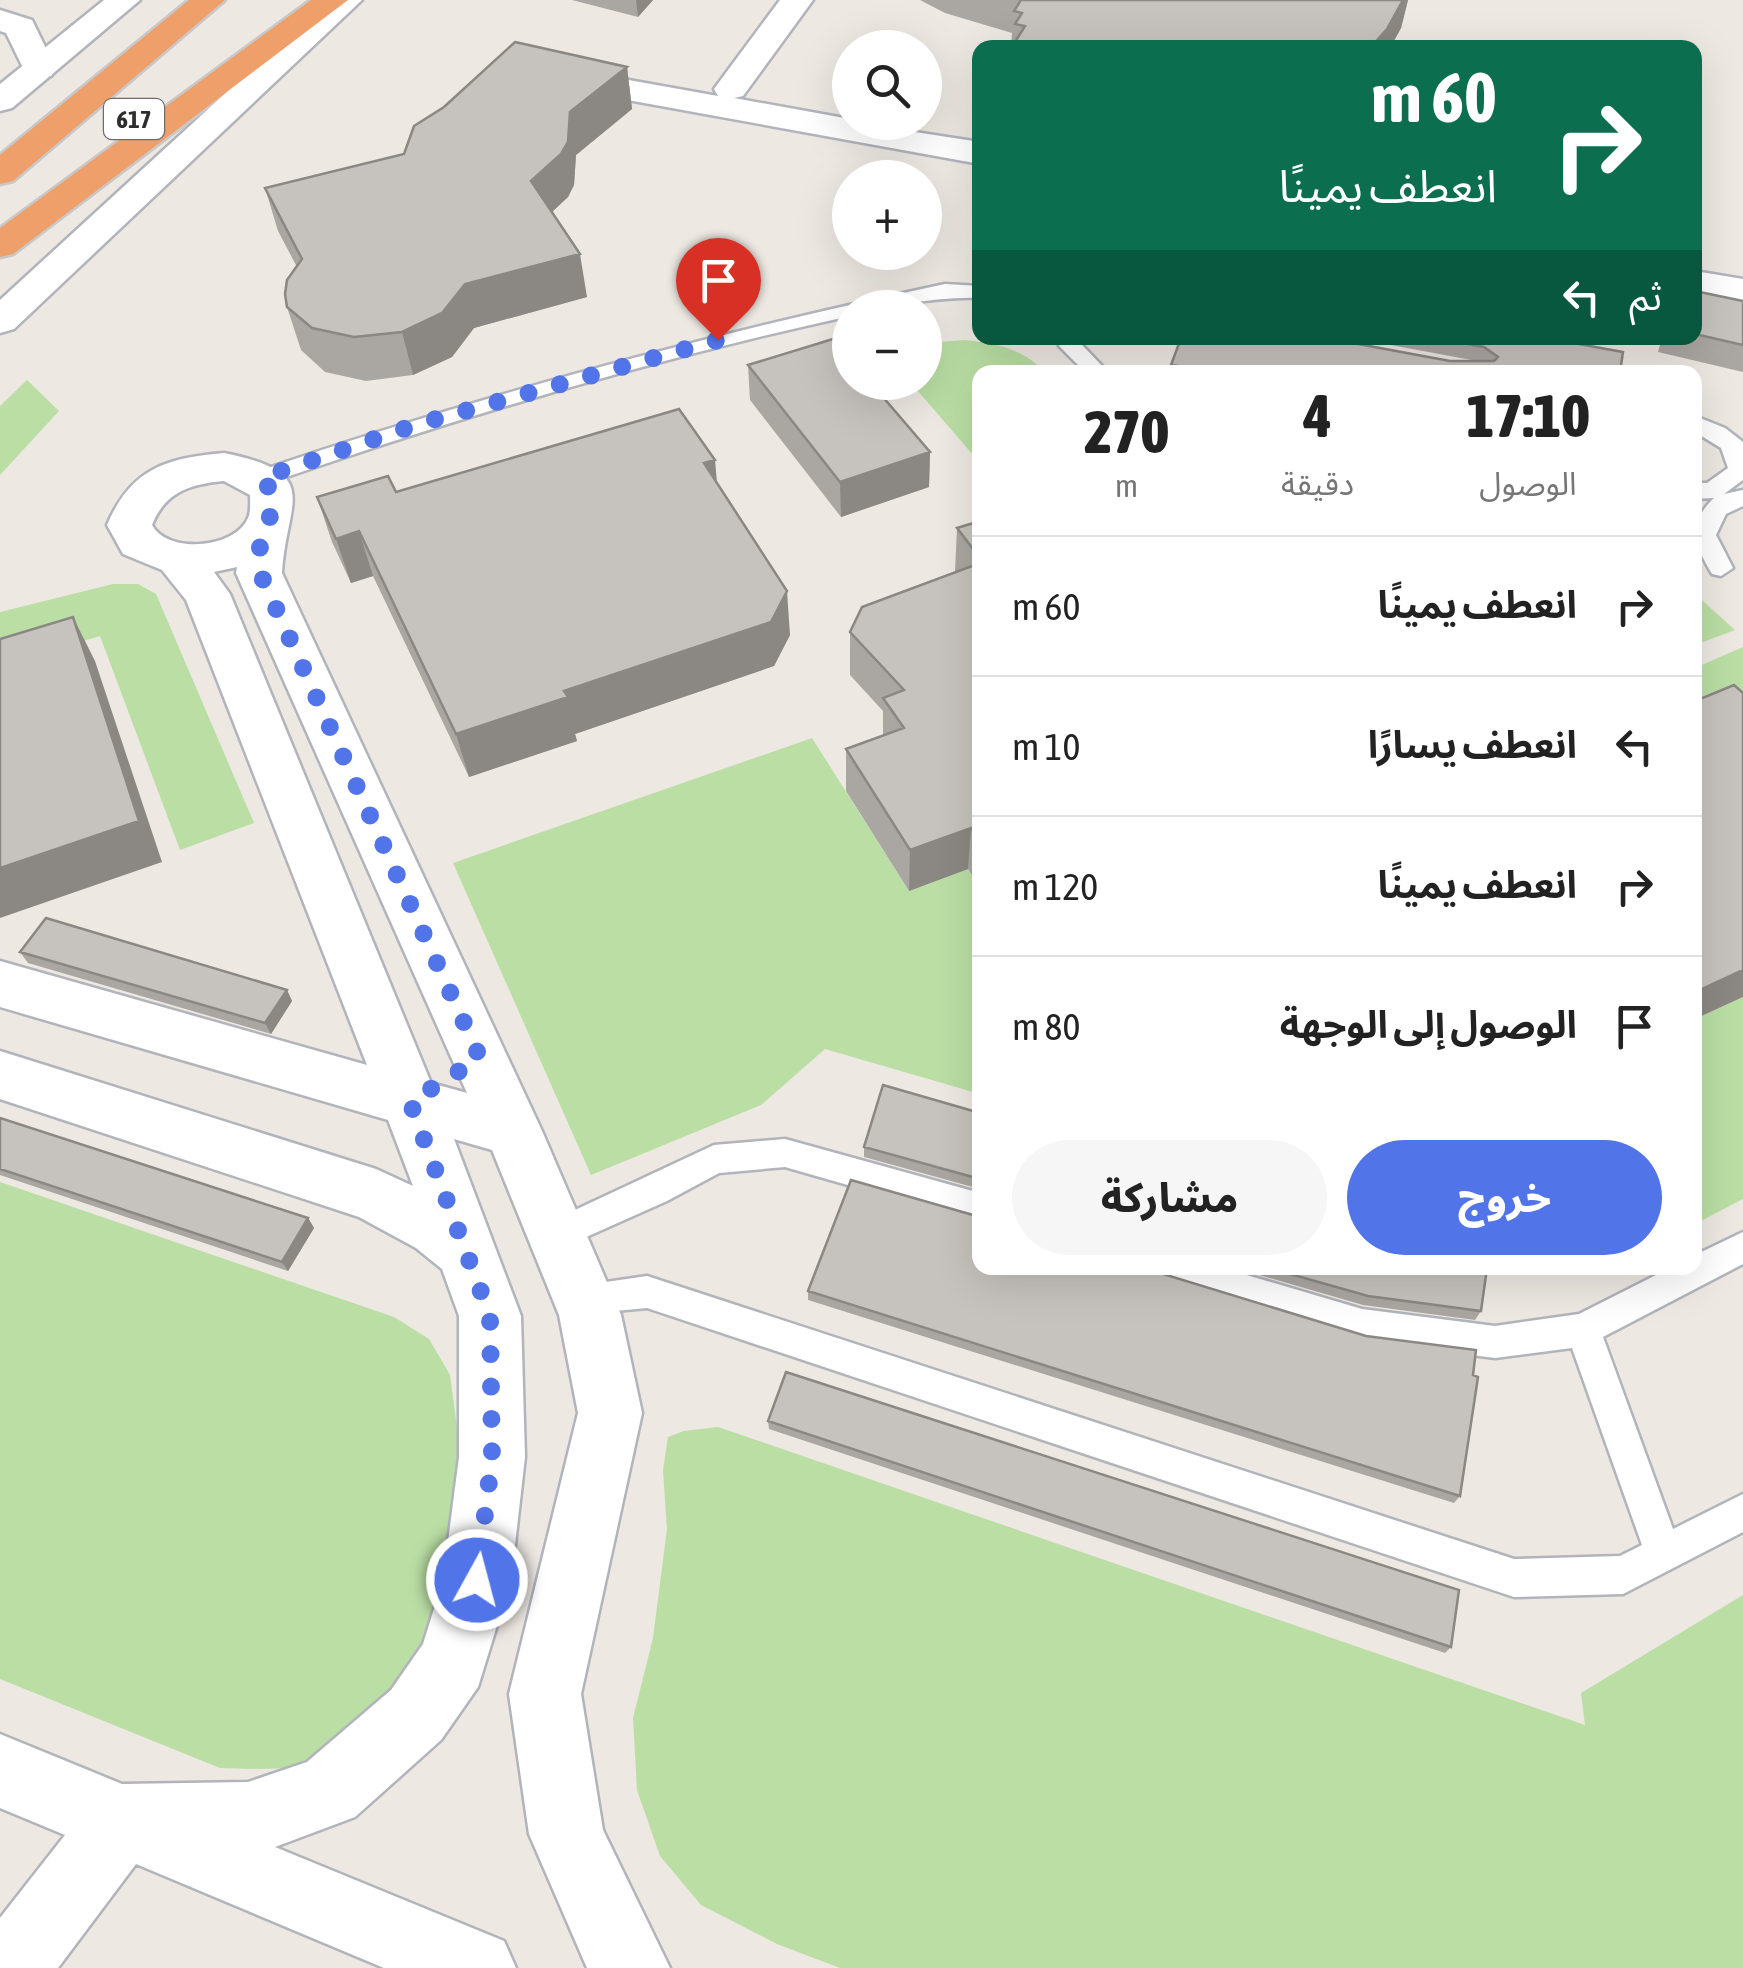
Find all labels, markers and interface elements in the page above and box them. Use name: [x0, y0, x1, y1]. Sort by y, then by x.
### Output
map controls: [832, 30, 942, 400]
button: search: [832, 30, 942, 140]
text: 60 m: [1371, 57, 1497, 137]
icon: right: [1532, 80, 1662, 210]
road number: 617: [104, 99, 164, 139]
button: +: [832, 160, 942, 270]
text: انعطف يمينًا: [1278, 160, 1497, 212]
pin: [676, 238, 761, 341]
icon: arrive: [691, 253, 746, 308]
icon: left: [1554, 270, 1609, 325]
text: ثم: [1629, 275, 1662, 318]
button: −: [832, 290, 942, 400]
text: 4: [1303, 381, 1332, 450]
text: 17:10: [1466, 381, 1590, 450]
text: 270: [1084, 397, 1169, 466]
text: دقيقة: [1281, 465, 1354, 502]
text: الوصول: [1479, 465, 1577, 502]
text: m: [1115, 467, 1138, 504]
icon: right: [1607, 579, 1662, 634]
text: انعطف يمينًا: [1377, 583, 1577, 626]
text: 60 m: [1012, 585, 1080, 628]
icon: left: [1607, 719, 1662, 774]
text: انعطف يسارًا: [1368, 723, 1577, 766]
text: 10 m: [1012, 725, 1080, 768]
icon: right: [1607, 859, 1662, 914]
text: انعطف يمينًا: [1377, 863, 1577, 906]
text: 120 m: [1012, 865, 1098, 908]
icon: arrive: [1607, 999, 1662, 1054]
text: الوصول إلى الوجهة: [1280, 1003, 1577, 1046]
text: 80 m: [1012, 1005, 1080, 1048]
button: مشاركة: [1012, 1140, 1327, 1255]
button: خروج: [1347, 1140, 1662, 1255]
position arrow: [425, 1528, 529, 1632]

